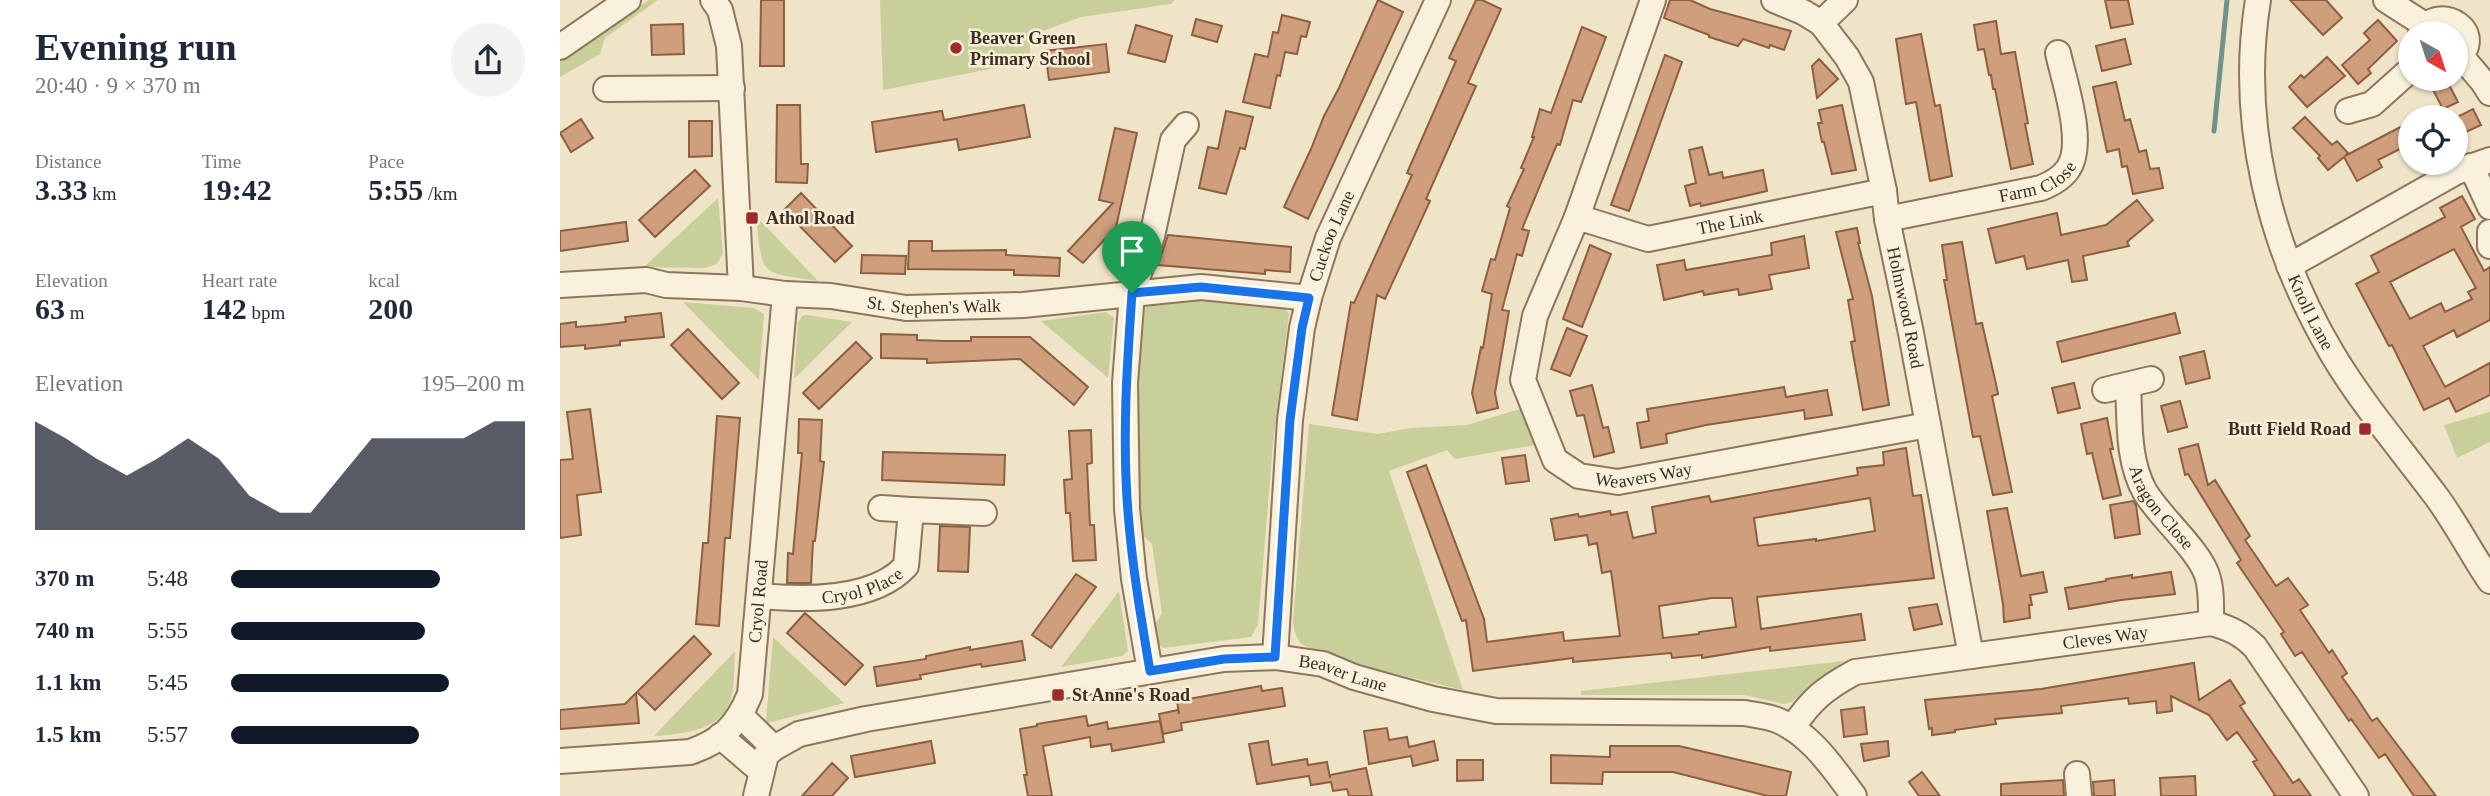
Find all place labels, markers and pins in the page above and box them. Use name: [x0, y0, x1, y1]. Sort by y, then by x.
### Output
place label: Beaver Green Primary School: [970, 28, 1090, 69]
marker: Beaver Green Primary School: [948, 40, 964, 56]
place label: Athol Road: [766, 208, 855, 228]
marker: Athol Road: [744, 210, 760, 226]
pin: [1102, 221, 1162, 293]
place label: Butt Field Road: [2228, 419, 2351, 439]
marker: Butt Field Road: [2357, 421, 2373, 437]
place label: St Anne's Road: [1072, 685, 1190, 705]
marker: St Anne's Road: [1050, 687, 1066, 703]

